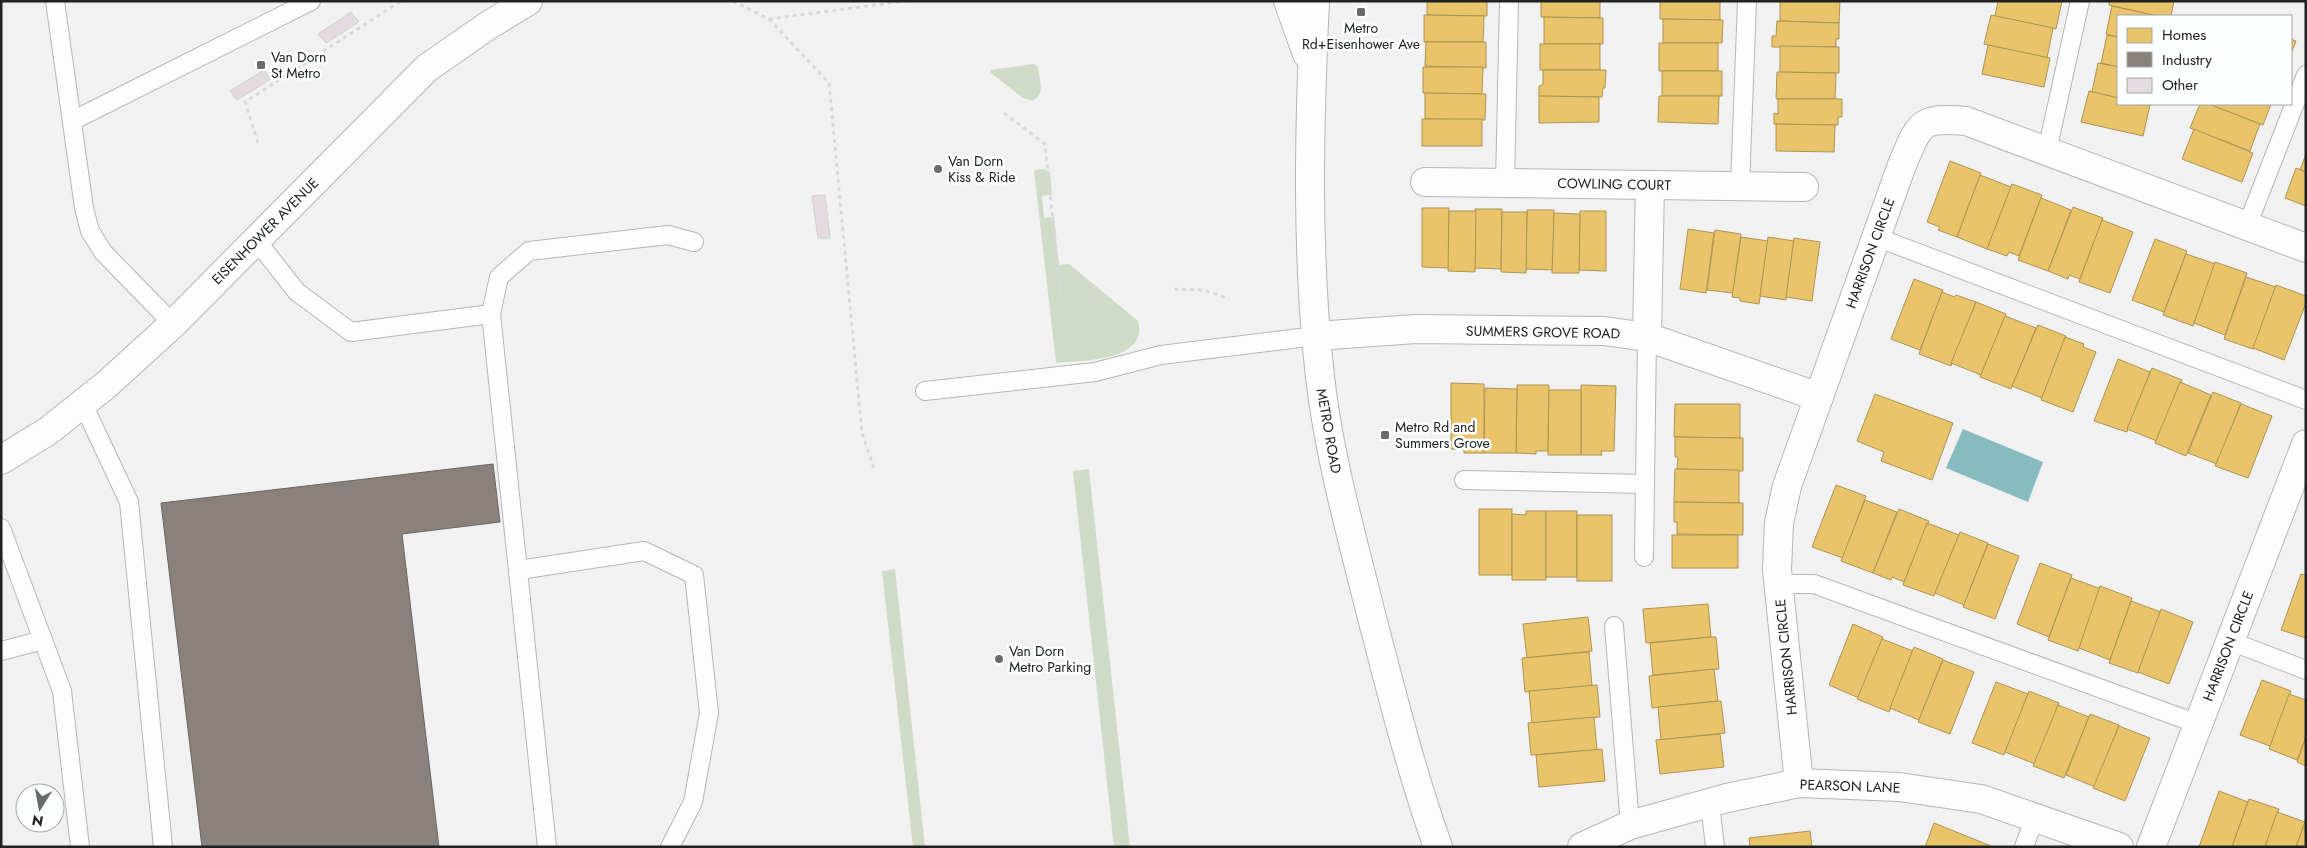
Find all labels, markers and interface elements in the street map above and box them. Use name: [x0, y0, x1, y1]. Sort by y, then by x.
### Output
marker: Metro Rd+Eisenhower Ave: [1355, 6, 1367, 18]
legend: [2117, 15, 2292, 105]
place label: Metro Rd+Eisenhower Ave: [1302, 18, 1420, 54]
text: Homes: [2162, 24, 2206, 46]
place label: Van Dorn St Metro: [271, 47, 326, 83]
text: Industry: [2162, 49, 2212, 71]
marker: Van Dorn St Metro: [255, 59, 267, 71]
text: Other: [2162, 74, 2199, 96]
place label: Van Dorn Kiss & Ride: [948, 151, 1015, 187]
marker: Van Dorn Kiss & Ride: [932, 163, 944, 175]
street label: EISENHOWER AVENUE: [207, 173, 323, 289]
street label: COWLING COURT: [1557, 173, 1671, 195]
street label: HARRISON CIRCLE: [1841, 195, 1899, 311]
street label: SUMMERS GROVE ROAD: [1466, 321, 1620, 343]
street label: METRO ROAD: [1312, 387, 1346, 475]
place label: Metro Rd and Summers Grove: [1395, 417, 1490, 453]
marker: Metro Rd and Summers Grove: [1379, 429, 1391, 441]
street label: HARRISON CIRCLE: [2198, 588, 2258, 704]
street label: HARRISON CIRCLE: [1770, 598, 1802, 716]
place label: Van Dorn Metro Parking: [1009, 641, 1091, 677]
marker: Van Dorn Metro Parking: [993, 653, 1005, 665]
street label: PEARSON LANE: [1799, 774, 1901, 798]
north arrow: [15, 783, 65, 833]
text: N: [30, 810, 45, 832]

